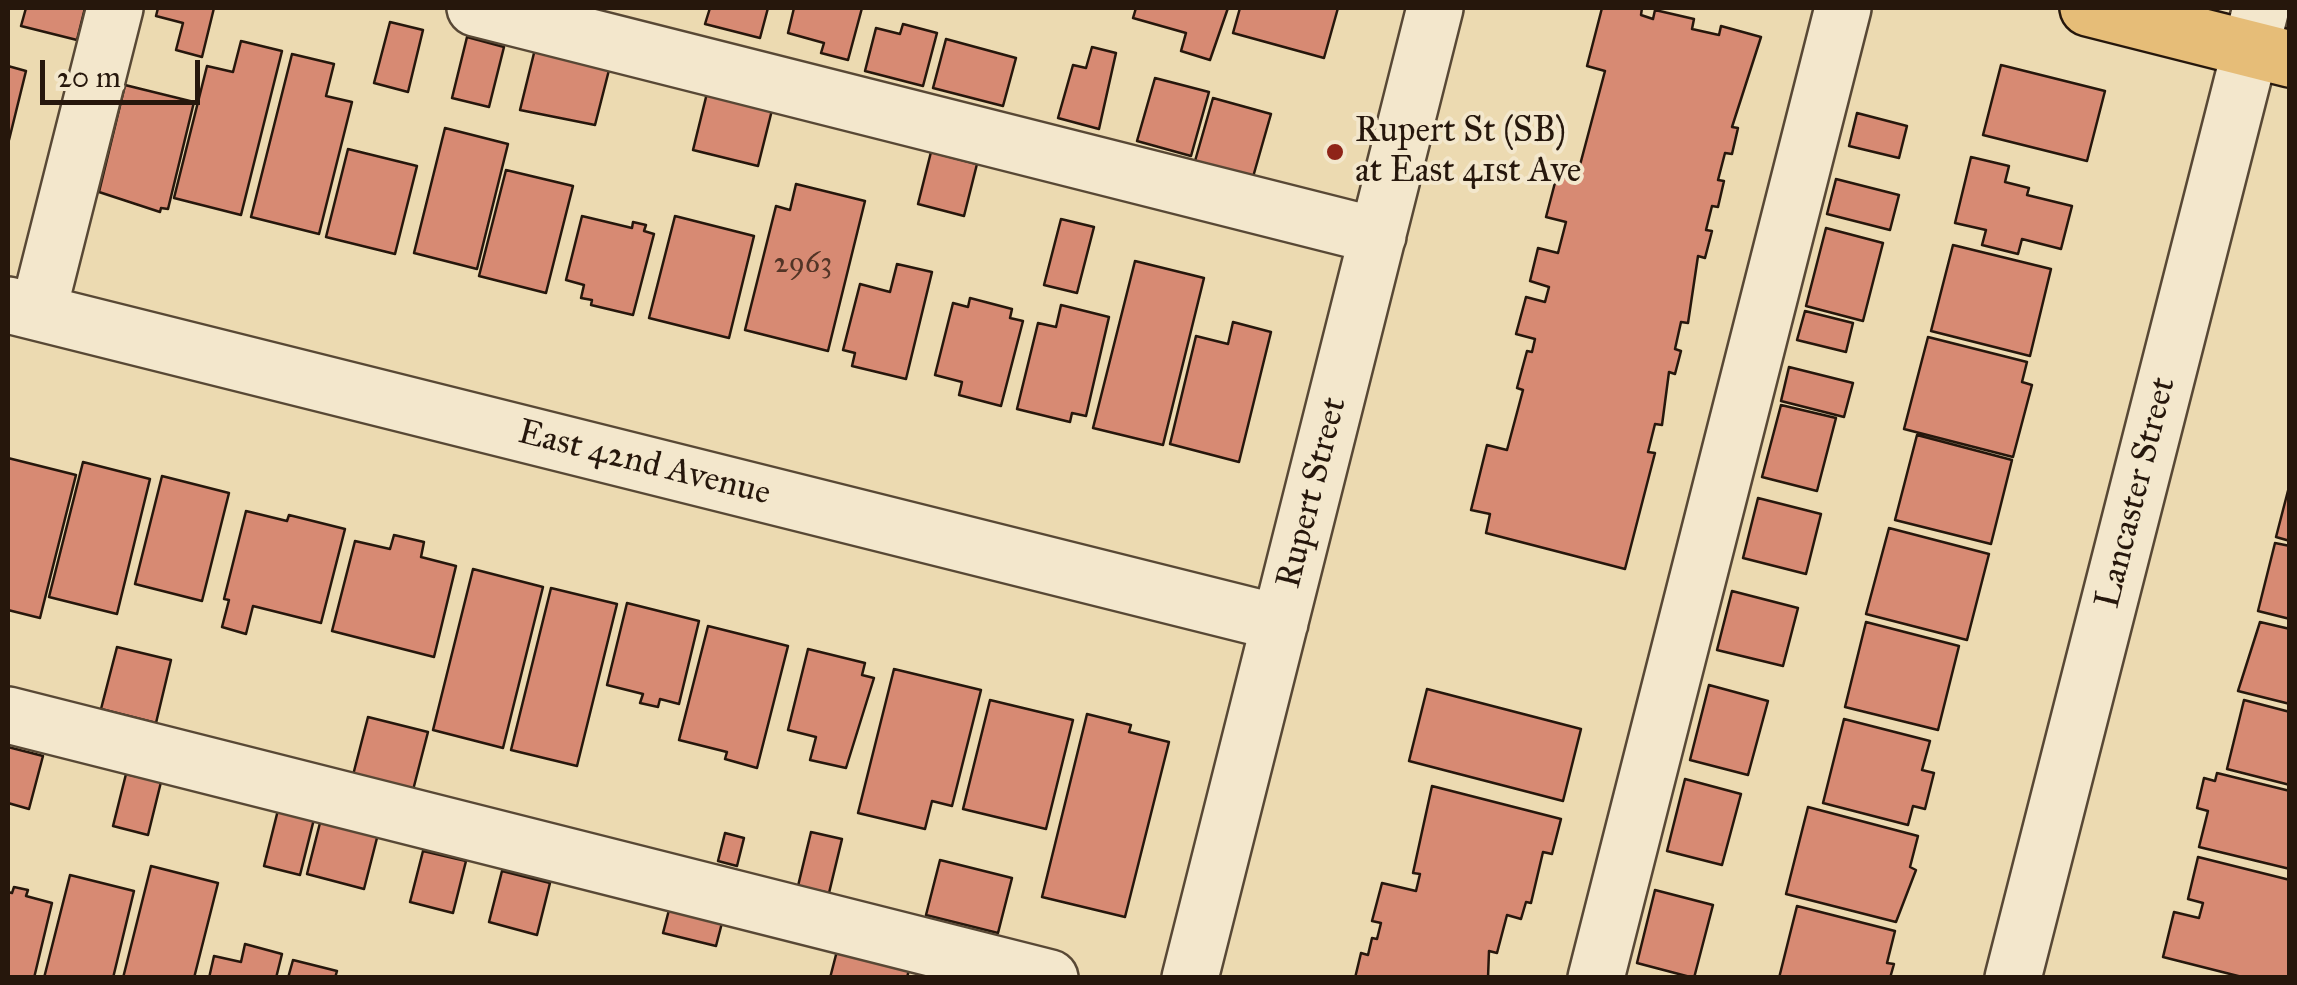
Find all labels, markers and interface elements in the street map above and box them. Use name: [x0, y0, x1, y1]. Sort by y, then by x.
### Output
scale bar: [45, 40, 205, 102]
text: 20 m: [57, 59, 121, 95]
place label: Rupert St (SB) at East 41st Ave: [1355, 111, 1581, 193]
marker: Rupert St (SB) at East 41st Ave: [1324, 141, 1346, 163]
house number: 2963: [774, 247, 832, 283]
street label: Lancaster Street: [2088, 373, 2186, 613]
street label: Rupert Street: [1269, 393, 1357, 593]
street label: East 42nd Avenue: [514, 412, 774, 516]

